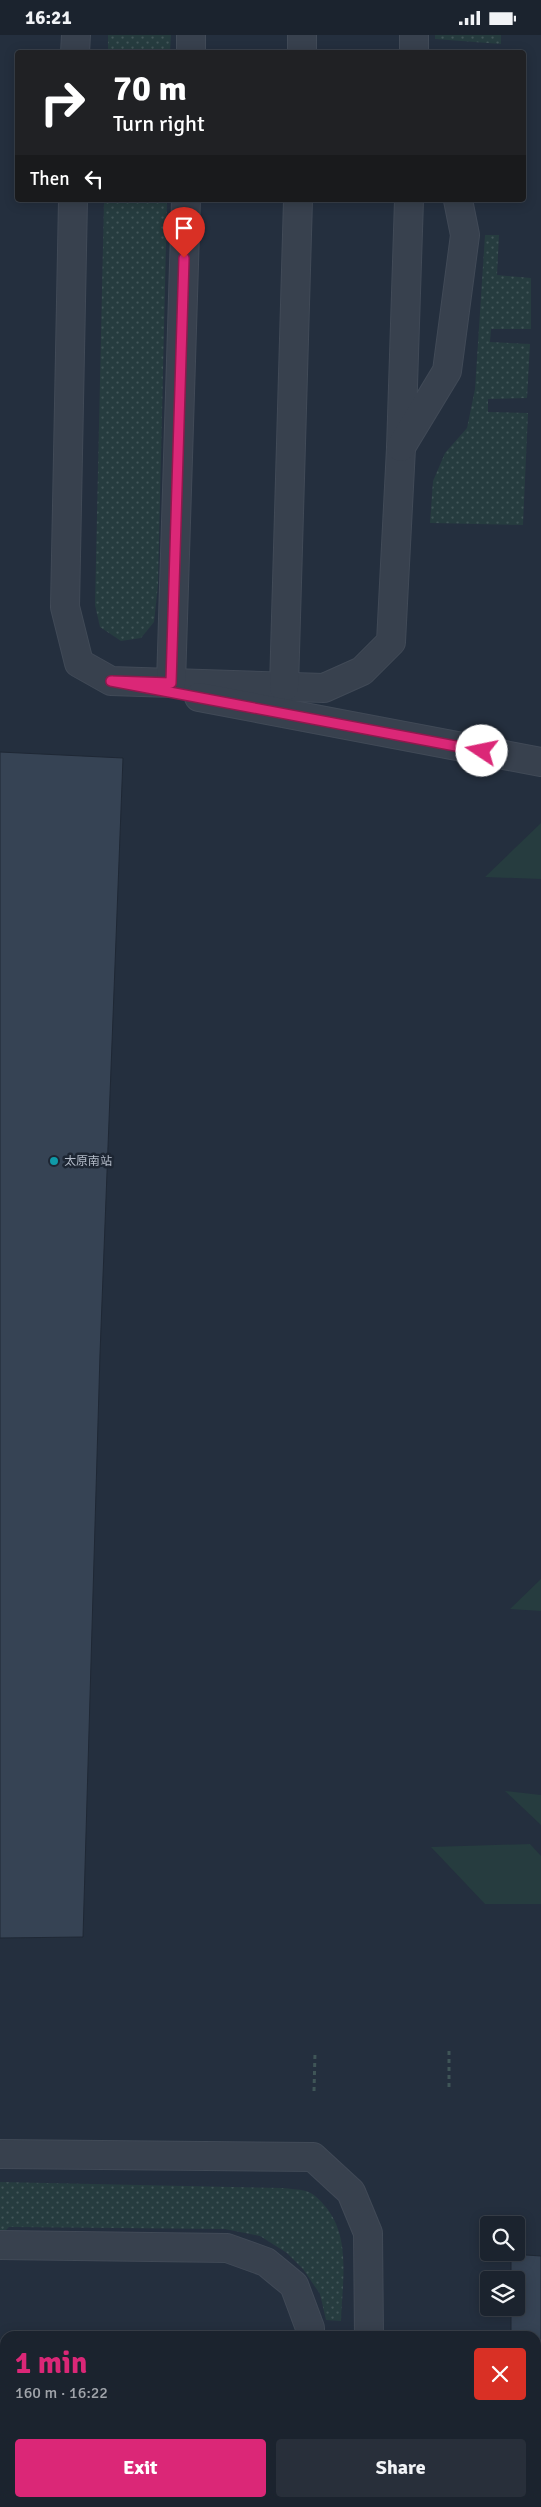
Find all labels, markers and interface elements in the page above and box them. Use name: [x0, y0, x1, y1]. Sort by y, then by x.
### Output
text: 16:21: [25, 6, 72, 30]
text: 70 m: [113, 67, 187, 110]
icon: right: [30, 70, 95, 135]
text: Turn right: [113, 110, 205, 137]
icon: left: [80, 165, 108, 193]
text: Then: [30, 167, 70, 191]
pin: [163, 207, 205, 258]
icon: arrive: [170, 214, 198, 242]
position arrow: [455, 724, 507, 776]
place label: 太原南站: [64, 1154, 112, 1169]
marker: 太原南站: [48, 1155, 60, 1167]
map controls: [480, 2216, 525, 2316]
button: search: [480, 2216, 525, 2261]
button: layers: [480, 2271, 525, 2316]
text: 1 min: [15, 2345, 87, 2382]
button: close: [474, 2348, 526, 2400]
text: 160 m · 16:22: [15, 2383, 108, 2403]
button: Exit: [15, 2439, 266, 2497]
button: Share: [276, 2439, 526, 2497]

